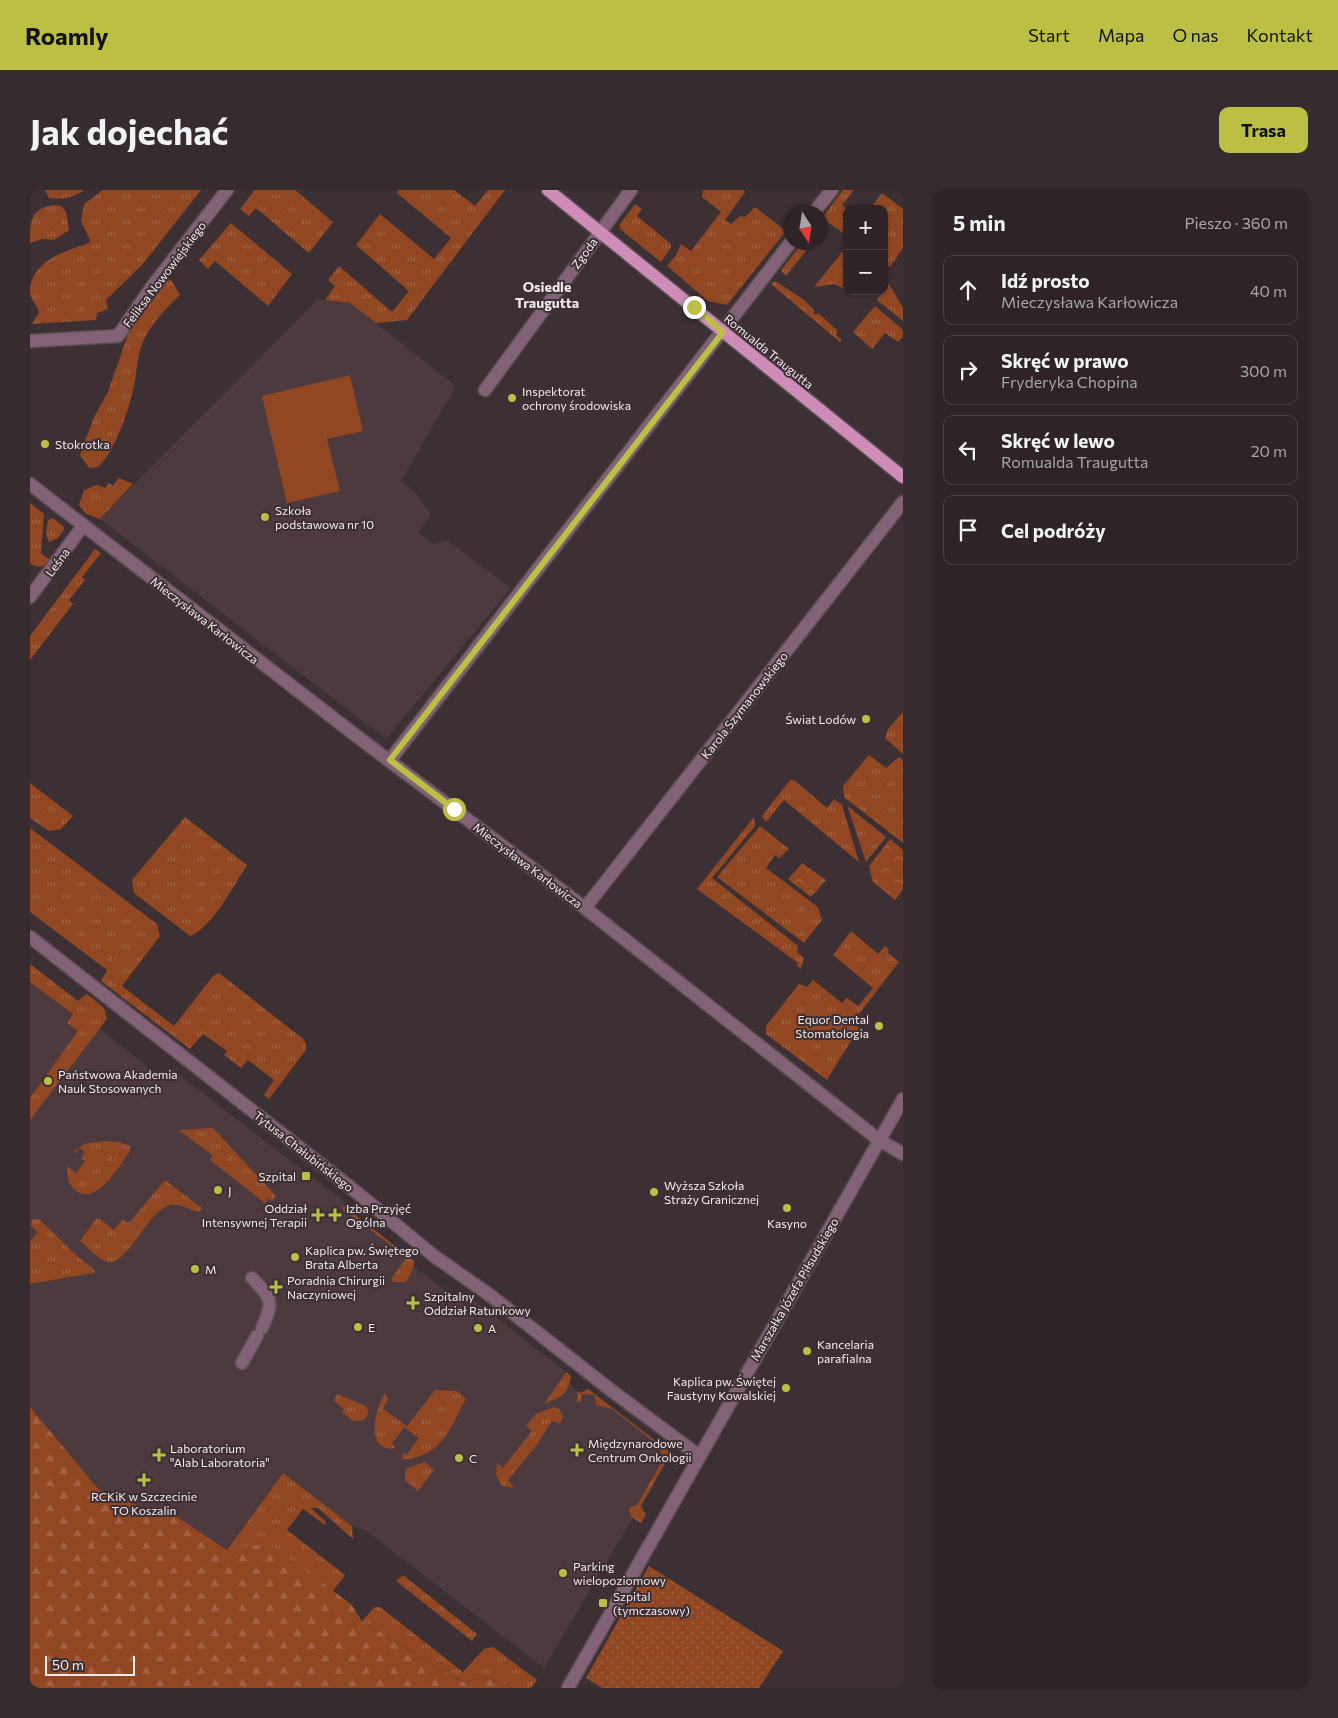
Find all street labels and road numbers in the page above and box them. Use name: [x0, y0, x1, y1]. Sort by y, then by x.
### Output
street label: Feliksa Nowowiejskiego: [120, 218, 208, 330]
street label: Zgoda: [568, 235, 600, 271]
street label: Romualda Traugutta: [722, 311, 816, 391]
street label: Leśna: [42, 545, 72, 579]
street label: Mieczysława Karłowicza: [148, 574, 262, 666]
street label: Karola Szymanowskiego: [698, 649, 790, 761]
street label: Mieczysława Karłowicza: [471, 819, 585, 911]
street label: Tytusa Chałubińskiego: [251, 1108, 357, 1194]
street label: Marszałka Józefa Piłsudskiego: [747, 1215, 842, 1364]

